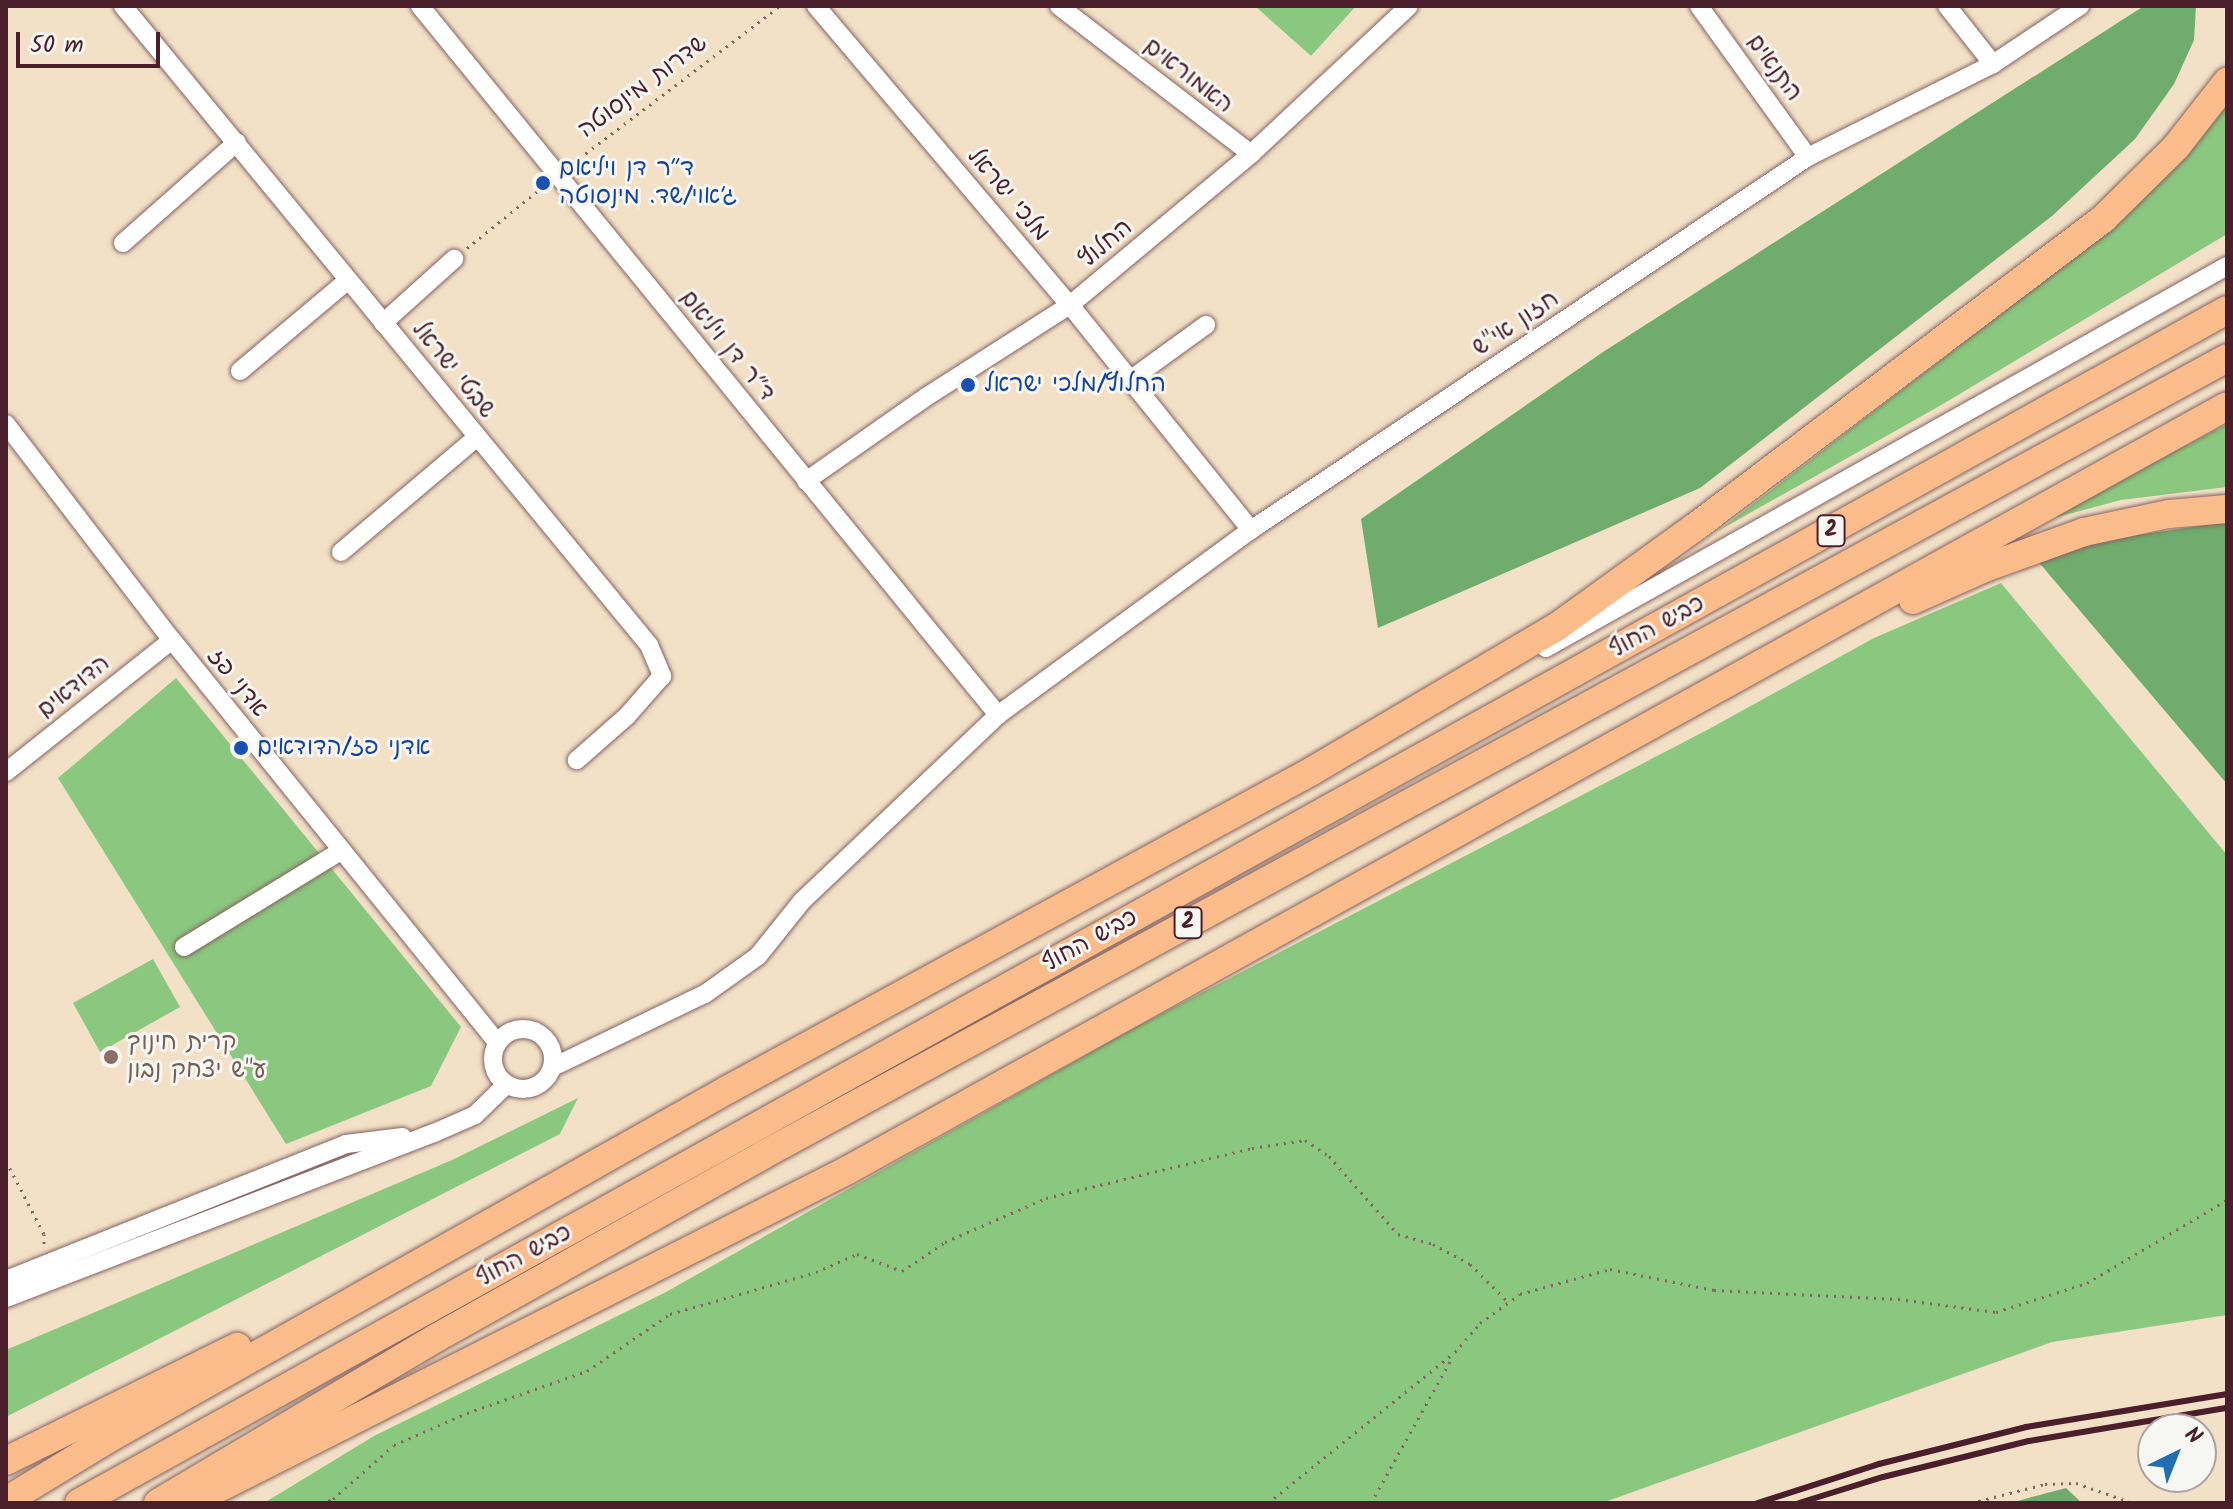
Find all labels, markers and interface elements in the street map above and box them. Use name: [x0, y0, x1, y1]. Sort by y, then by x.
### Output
scale bar: [20, 16, 164, 66]
text: 50 m: [30, 26, 84, 65]
street label: שדרות מינסוטה: [573, 29, 713, 145]
street label: התנאים: [1740, 29, 1808, 107]
street label: האמוראים: [1138, 32, 1238, 120]
street label: מלכי ישראל: [961, 143, 1055, 247]
place label: ד״ר דן ויליאם ג׳אוי/שד. מינסוטה: [559, 155, 737, 211]
marker: ד״ר דן ויליאם ג׳אוי/שד. מינסוטה: [534, 174, 552, 192]
street label: החלוץ: [1073, 213, 1139, 275]
street label: ד״ר דן ויליאם: [673, 284, 781, 408]
street label: חזון אי"ש: [1468, 285, 1564, 363]
street label: שבטי ישראל: [405, 316, 501, 424]
place label: החלוץ/מלכי ישראל: [984, 371, 1166, 399]
marker: החלוץ/מלכי ישראל: [959, 376, 977, 394]
road number: 2: [1815, 513, 1847, 549]
street label: כביש החוף: [1605, 589, 1709, 665]
street label: אדני פז: [201, 643, 273, 723]
street label: הדודאים: [32, 649, 116, 725]
place label: אדני פז/הדודאים: [257, 734, 431, 762]
marker: אדני פז/הדודאים: [232, 739, 250, 757]
street label: כביש החוף: [1038, 903, 1142, 979]
road number: 2: [1172, 905, 1204, 941]
place label: קרית חינוך ע"ש יצחק נבון: [127, 1029, 266, 1085]
marker: קרית חינוך ע"ש יצחק נבון: [102, 1048, 120, 1066]
street label: כביש החוף: [472, 1218, 576, 1294]
north arrow: [2137, 1413, 2217, 1493]
text: N: [2175, 1419, 2209, 1454]

